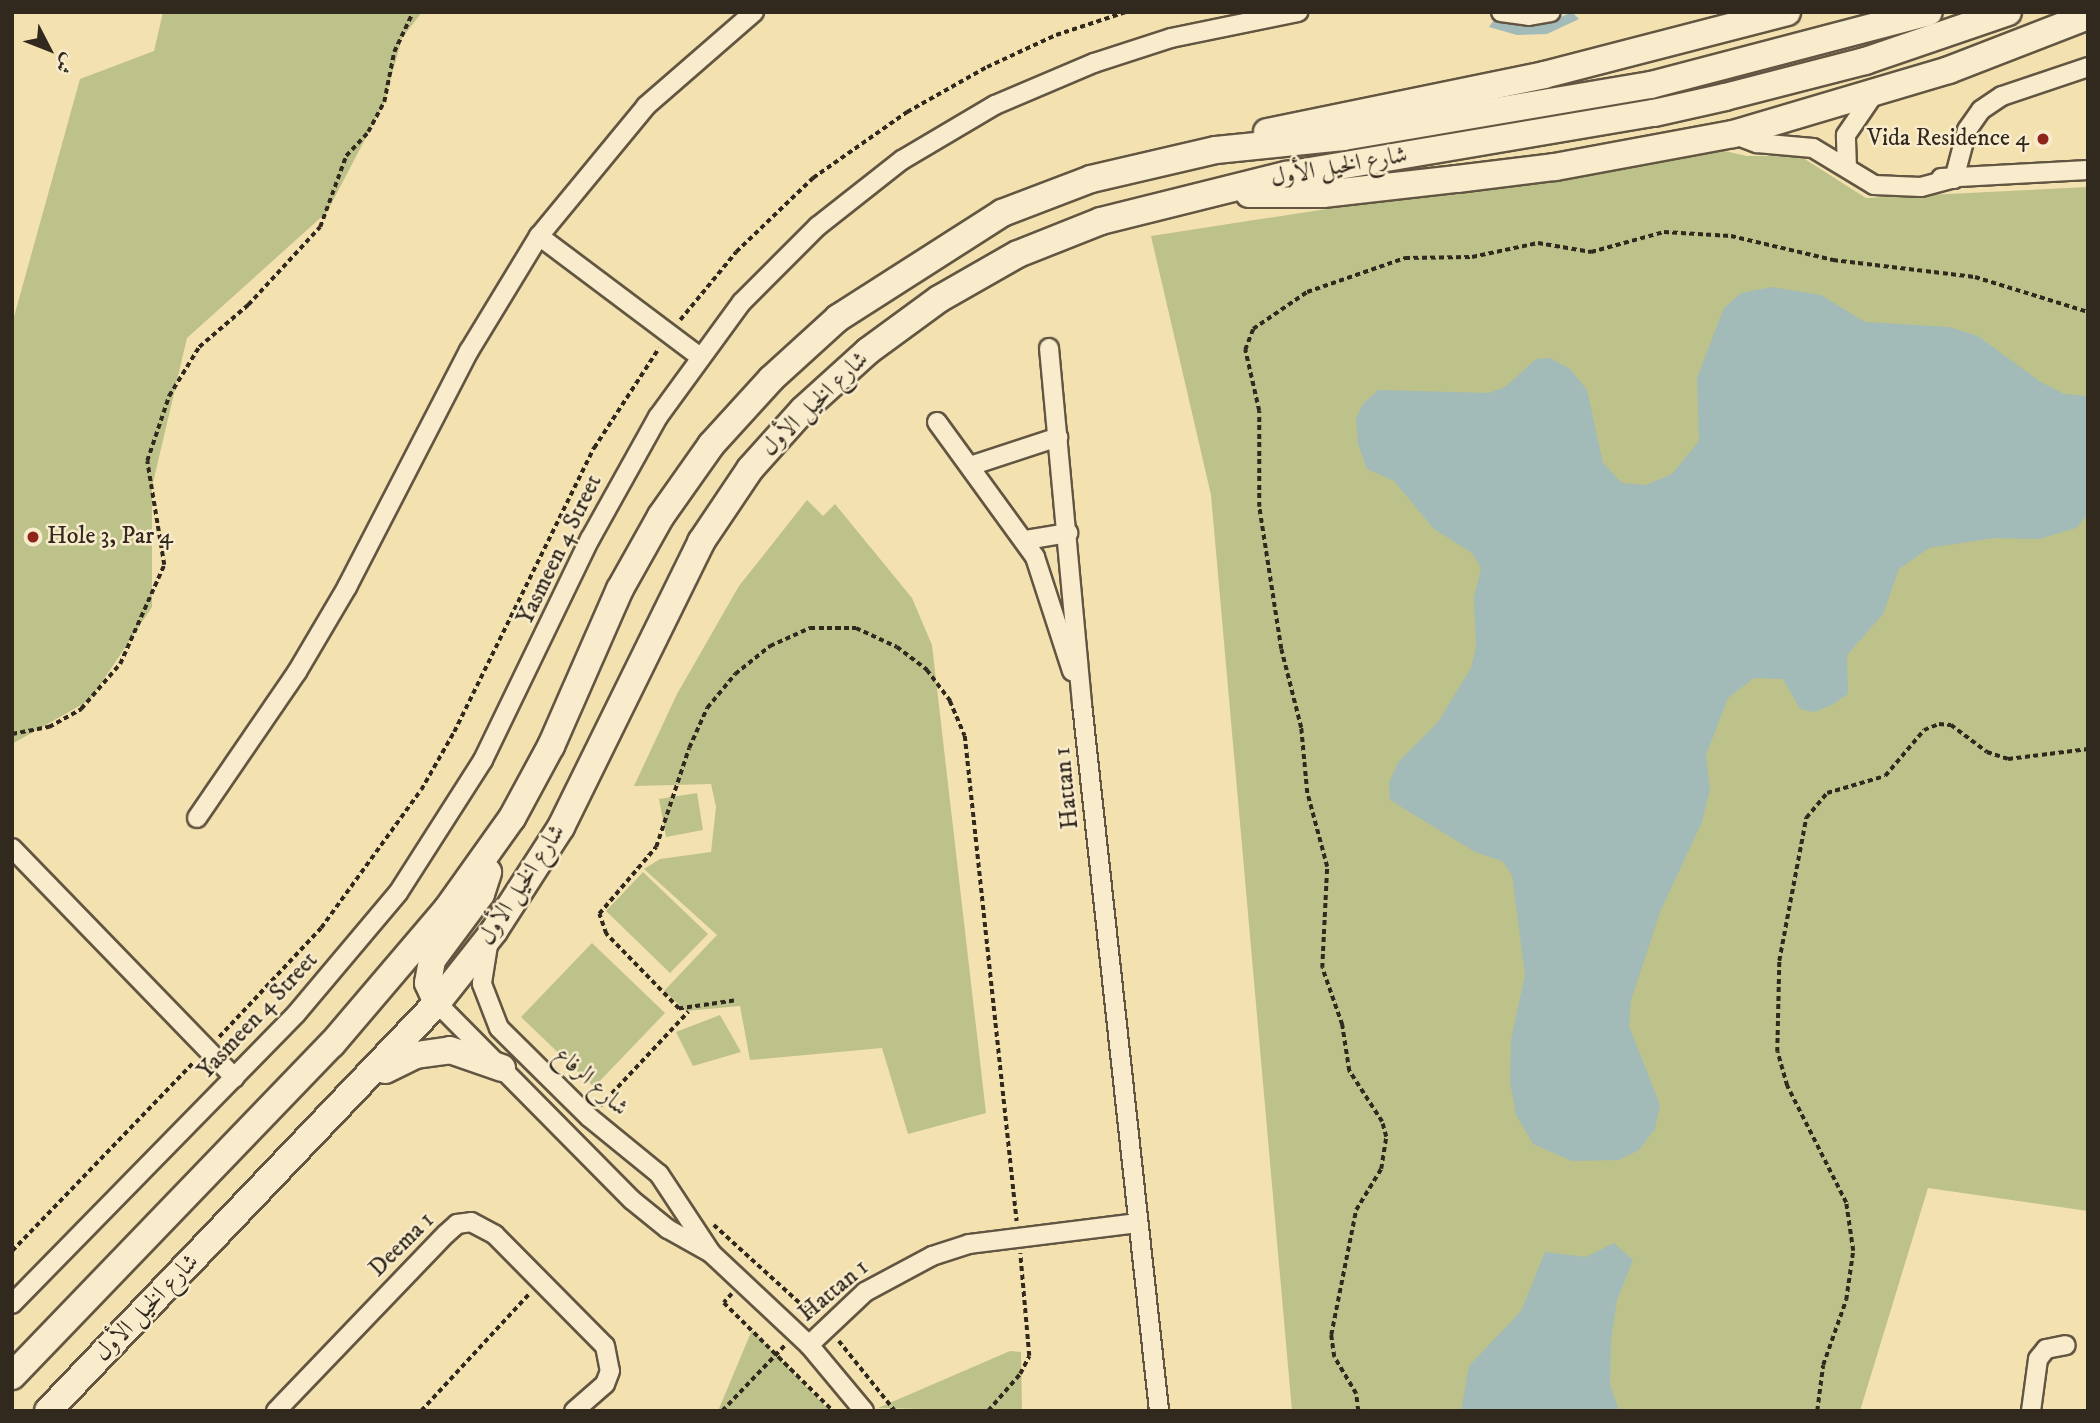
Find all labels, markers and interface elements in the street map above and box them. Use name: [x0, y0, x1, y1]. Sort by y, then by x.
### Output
north arrow: [14, 14, 84, 84]
text: ش: [50, 49, 80, 78]
place label: Vida Residence 4: [1867, 125, 2029, 153]
marker: Vida Residence 4: [2035, 131, 2051, 147]
street label: شارع الخيل الأول: [1268, 141, 1410, 193]
street label: شارع الخيل الأول: [755, 346, 875, 462]
street label: Yasmeen 4 Street: [511, 470, 609, 630]
place label: Hole 3, Par 4: [47, 523, 173, 551]
marker: Hole 3, Par 4: [25, 529, 41, 545]
street label: Hattan 1: [1048, 746, 1086, 830]
street label: شارع الخيل الأول: [472, 819, 572, 951]
street label: Yasmeen 4 Street: [192, 947, 324, 1085]
street label: شارع الرفاع: [548, 1041, 634, 1123]
street label: Deema 1: [364, 1207, 440, 1283]
street label: شارع الخيل الأول: [89, 1248, 205, 1368]
street label: Hattan 1: [793, 1253, 875, 1329]

